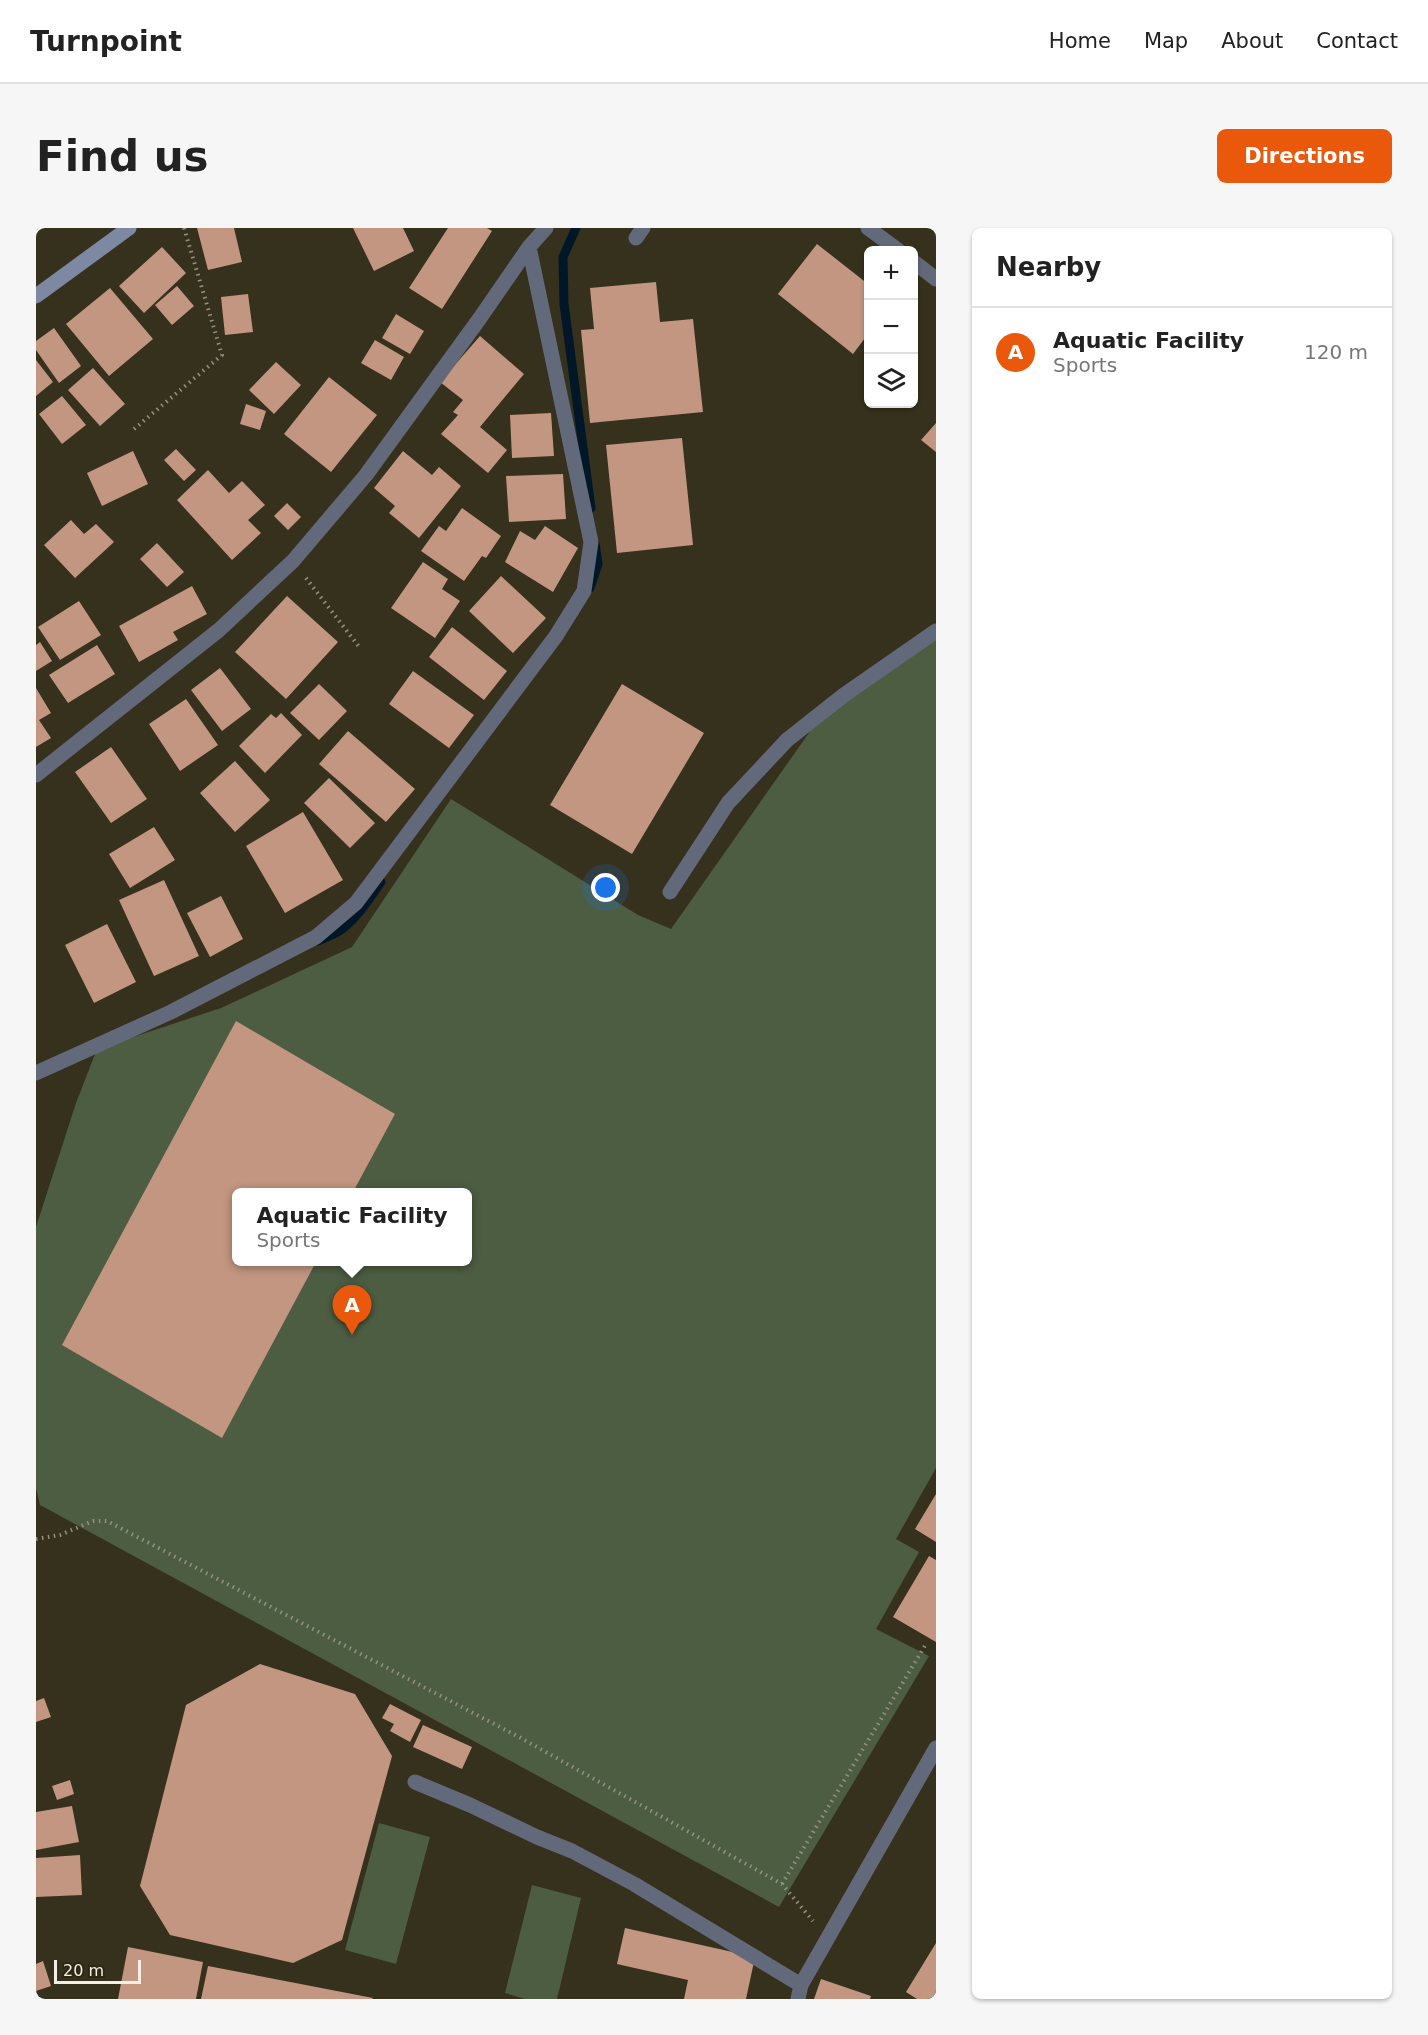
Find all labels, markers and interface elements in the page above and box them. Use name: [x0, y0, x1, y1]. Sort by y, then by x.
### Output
text: Turnpoint: [30, 25, 182, 58]
text: Home: [1049, 29, 1111, 53]
text: Map: [1144, 29, 1188, 53]
text: About: [1221, 29, 1283, 53]
text: Contact: [1316, 29, 1398, 53]
button: Directions: [1217, 129, 1392, 183]
text: Find us: [36, 132, 209, 181]
map controls: [864, 246, 918, 408]
button: +: [864, 246, 918, 300]
text: Nearby: [996, 252, 1101, 282]
button: −: [864, 300, 918, 354]
text: Aquatic Facility: [1053, 328, 1244, 353]
text: A: [1008, 340, 1023, 364]
text: 120 m: [1304, 340, 1368, 364]
text: Sports: [1053, 353, 1117, 377]
button: layers: [864, 354, 918, 408]
your location: [591, 873, 620, 902]
popup: [232, 1188, 472, 1266]
text: Aquatic Facility: [256, 1203, 448, 1228]
text: Sports: [256, 1228, 321, 1252]
pin: A: [332, 1286, 372, 1335]
scale bar: [54, 1957, 141, 1984]
text: 20 m: [63, 1961, 104, 1980]

